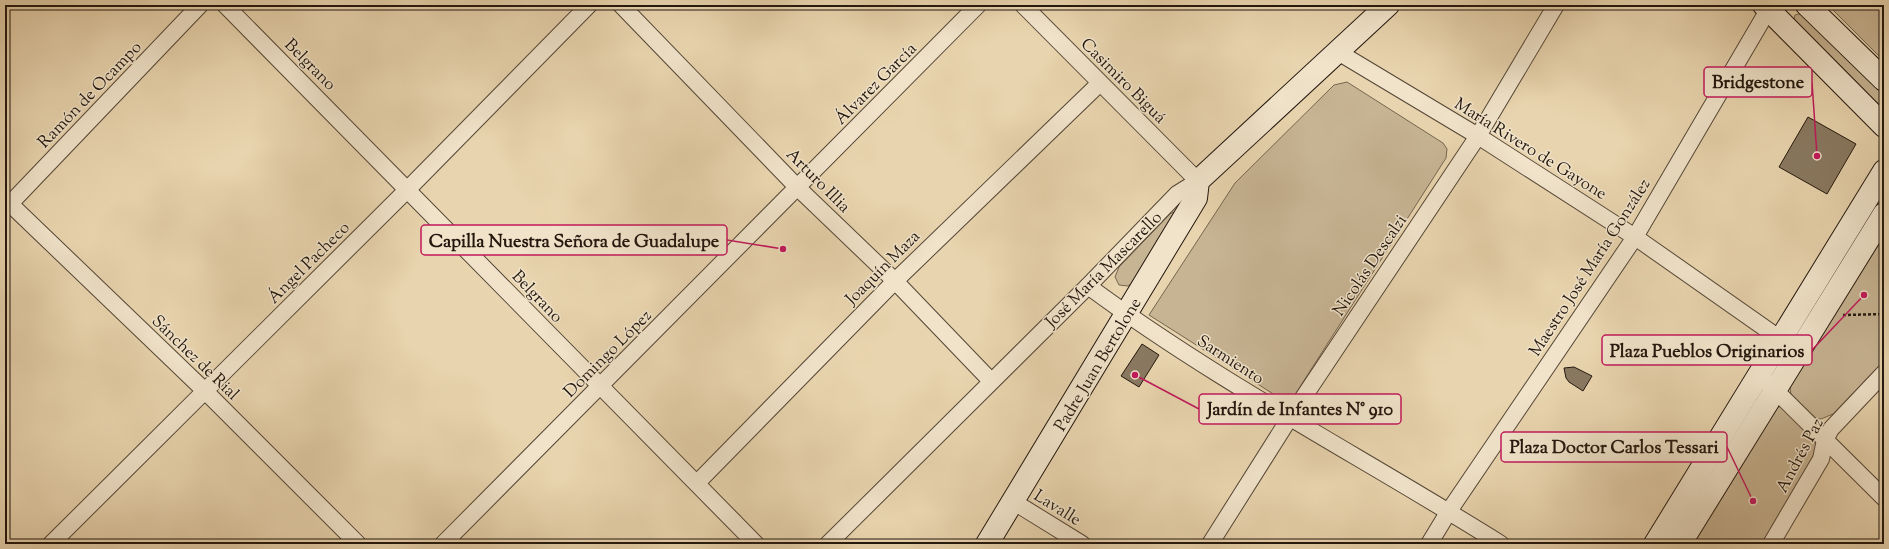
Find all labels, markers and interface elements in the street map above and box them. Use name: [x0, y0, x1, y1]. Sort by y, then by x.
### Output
street label: Casimiro Biguá: [1074, 33, 1171, 130]
street label: Belgrano: [278, 34, 341, 97]
street label: Ramón de Ocampo: [33, 37, 148, 154]
street label: Álvarez García: [830, 38, 923, 131]
callout: Bridgestone: [1704, 67, 1812, 97]
text: Bridgestone: [1712, 71, 1805, 97]
street label: María Rivero de Gayone: [1449, 93, 1611, 207]
street label: Arturo Illia: [780, 144, 855, 219]
street label: Maestro José María González: [1524, 174, 1657, 362]
street label: José María Mascarello: [1040, 207, 1168, 335]
street label: Nicolás Descalzi: [1328, 211, 1414, 322]
street label: Ángel Pacheco: [263, 217, 356, 310]
callout: Capilla Nuestra Señora de Guadalupe: [421, 225, 727, 255]
street label: Joaquín Maza: [840, 225, 926, 312]
text: Capilla Nuestra Señora de Guadalupe: [429, 230, 720, 256]
street label: Belgrano: [505, 266, 568, 329]
street label: Padre Juan Bertolone: [1049, 294, 1148, 436]
street label: Domingo López: [559, 305, 658, 404]
street label: Sánchez de Rial: [145, 310, 244, 407]
street label: Sarmiento: [1192, 330, 1268, 391]
callout: Plaza Pueblos Originarios: [1602, 335, 1812, 365]
text: Plaza Pueblos Originarios: [1610, 340, 1804, 366]
callout: Jardín de Infantes N° 910: [1199, 394, 1401, 424]
text: Jardín de Infantes N° 910: [1205, 398, 1393, 424]
street label: Andrés Paz: [1771, 414, 1830, 497]
callout: Plaza Doctor Carlos Tessari: [1501, 432, 1727, 462]
text: Plaza Doctor Carlos Tessari: [1509, 436, 1719, 462]
street label: Lavalle: [1029, 485, 1085, 533]

